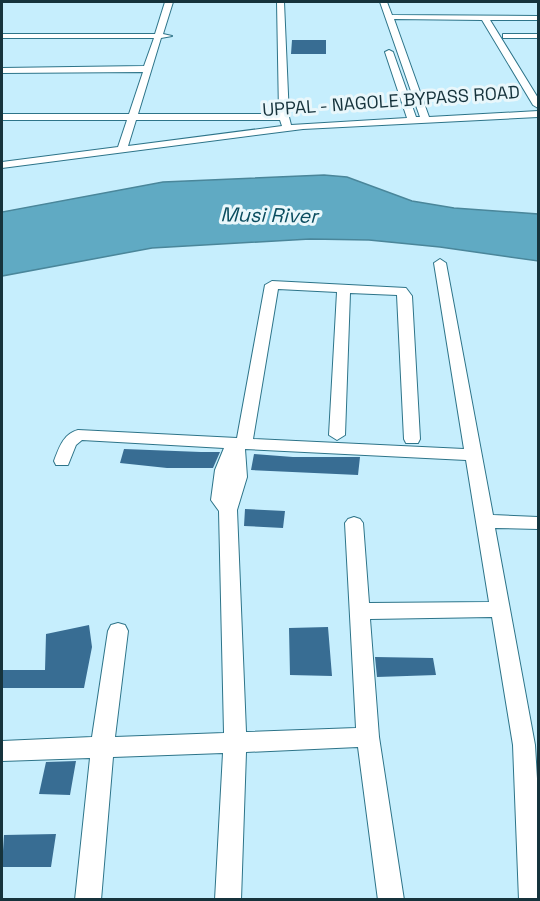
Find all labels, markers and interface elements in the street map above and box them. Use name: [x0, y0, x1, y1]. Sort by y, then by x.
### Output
street label: UPPAL - NAGOLE BYPASS ROAD: [261, 80, 521, 121]
water label: Musi River: [220, 201, 320, 229]

